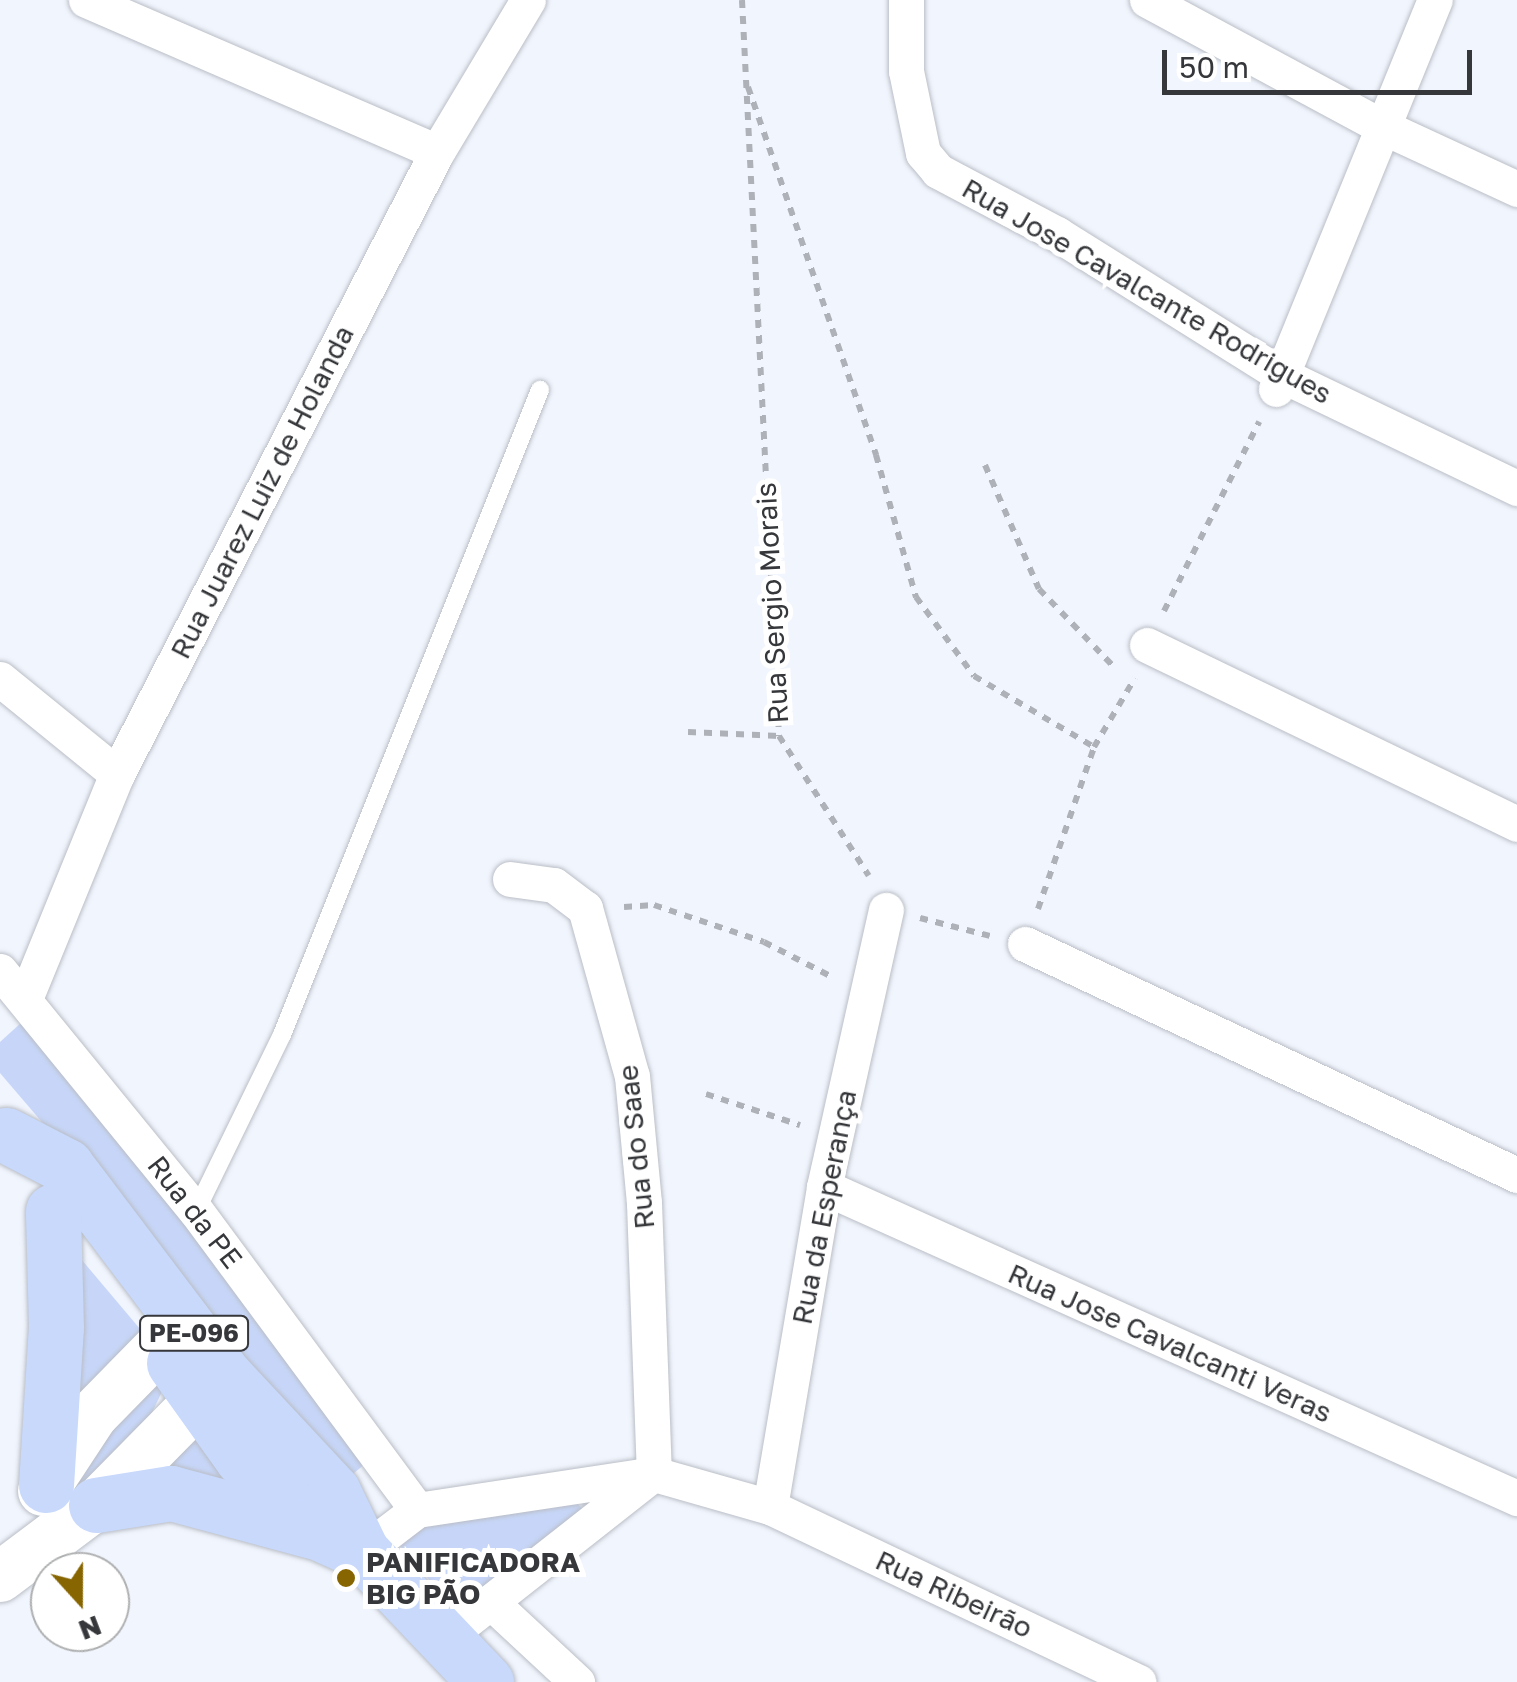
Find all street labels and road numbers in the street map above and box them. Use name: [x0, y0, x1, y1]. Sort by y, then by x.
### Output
street label: Rua Jose Cavalcante Rodrigues: [956, 171, 1338, 411]
street label: Rua Juarez Luiz de Holanda: [163, 320, 361, 664]
street label: Rua Sergio Morais: [749, 482, 795, 724]
street label: Rua do Saae: [611, 1063, 661, 1231]
street label: Rua da Esperança: [785, 1087, 863, 1327]
street label: Rua da PE: [141, 1149, 249, 1275]
street label: Rua Jose Cavalcanti Veras: [1003, 1256, 1337, 1430]
road number: PE-096: [139, 1313, 249, 1353]
street label: Rua Ribeirão: [870, 1543, 1038, 1645]

